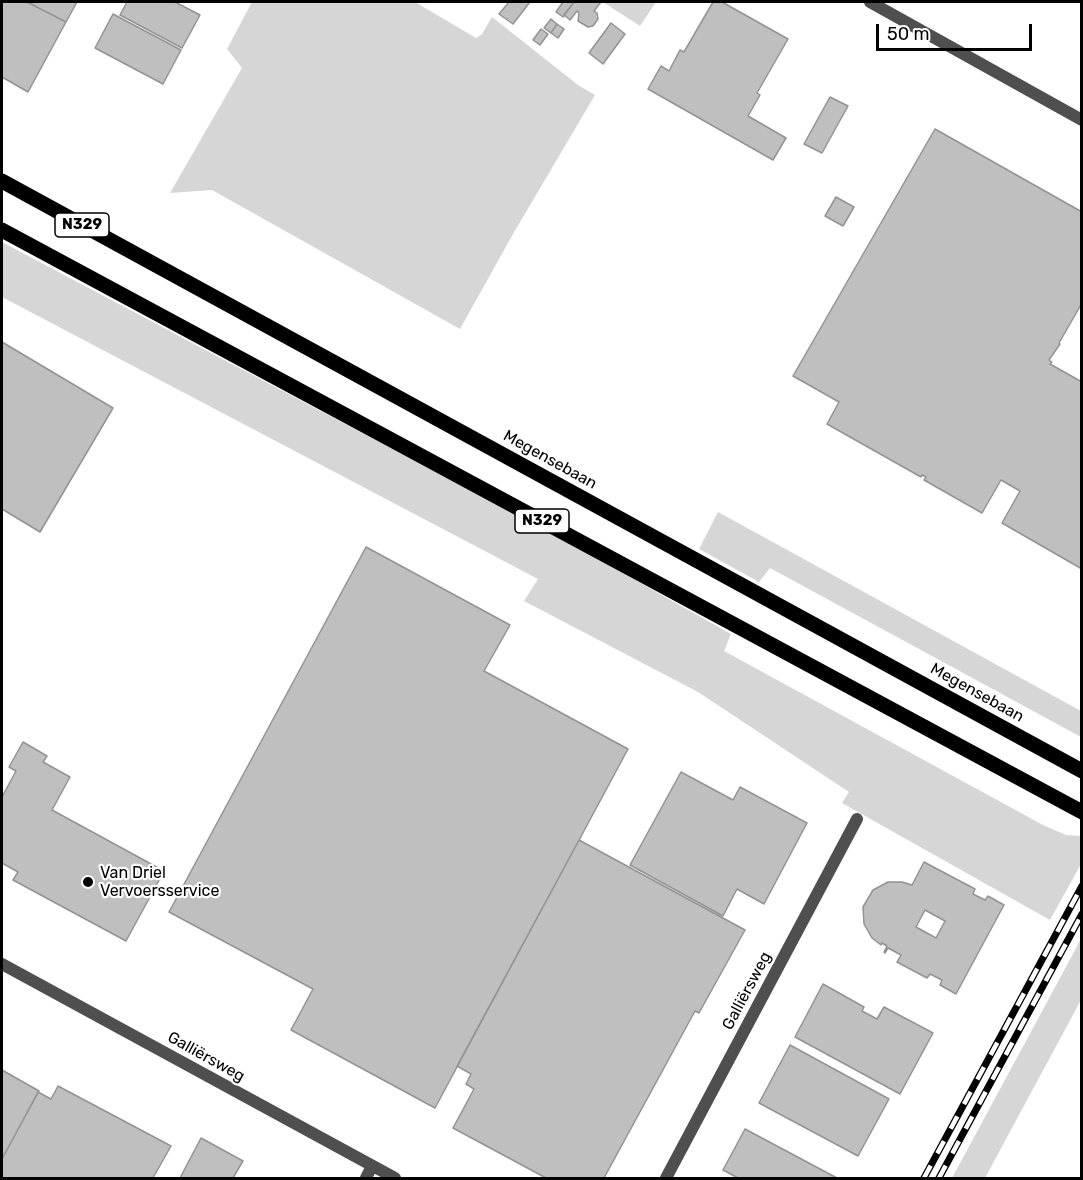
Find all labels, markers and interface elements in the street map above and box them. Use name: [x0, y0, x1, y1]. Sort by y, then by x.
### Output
scale bar: [879, 12, 1035, 50]
text: 50 m: [887, 23, 930, 45]
road number: N329: [55, 213, 109, 237]
street label: Megensebaan: [500, 426, 600, 494]
road number: N329: [515, 509, 569, 533]
street label: Megensebaan: [927, 659, 1027, 727]
place label: Van Driel Vervoersservice: [100, 863, 219, 901]
marker: Van Driel Vervoersservice: [81, 875, 95, 889]
street label: Galliërsweg: [718, 949, 776, 1033]
street label: Galliërsweg: [164, 1028, 248, 1086]

